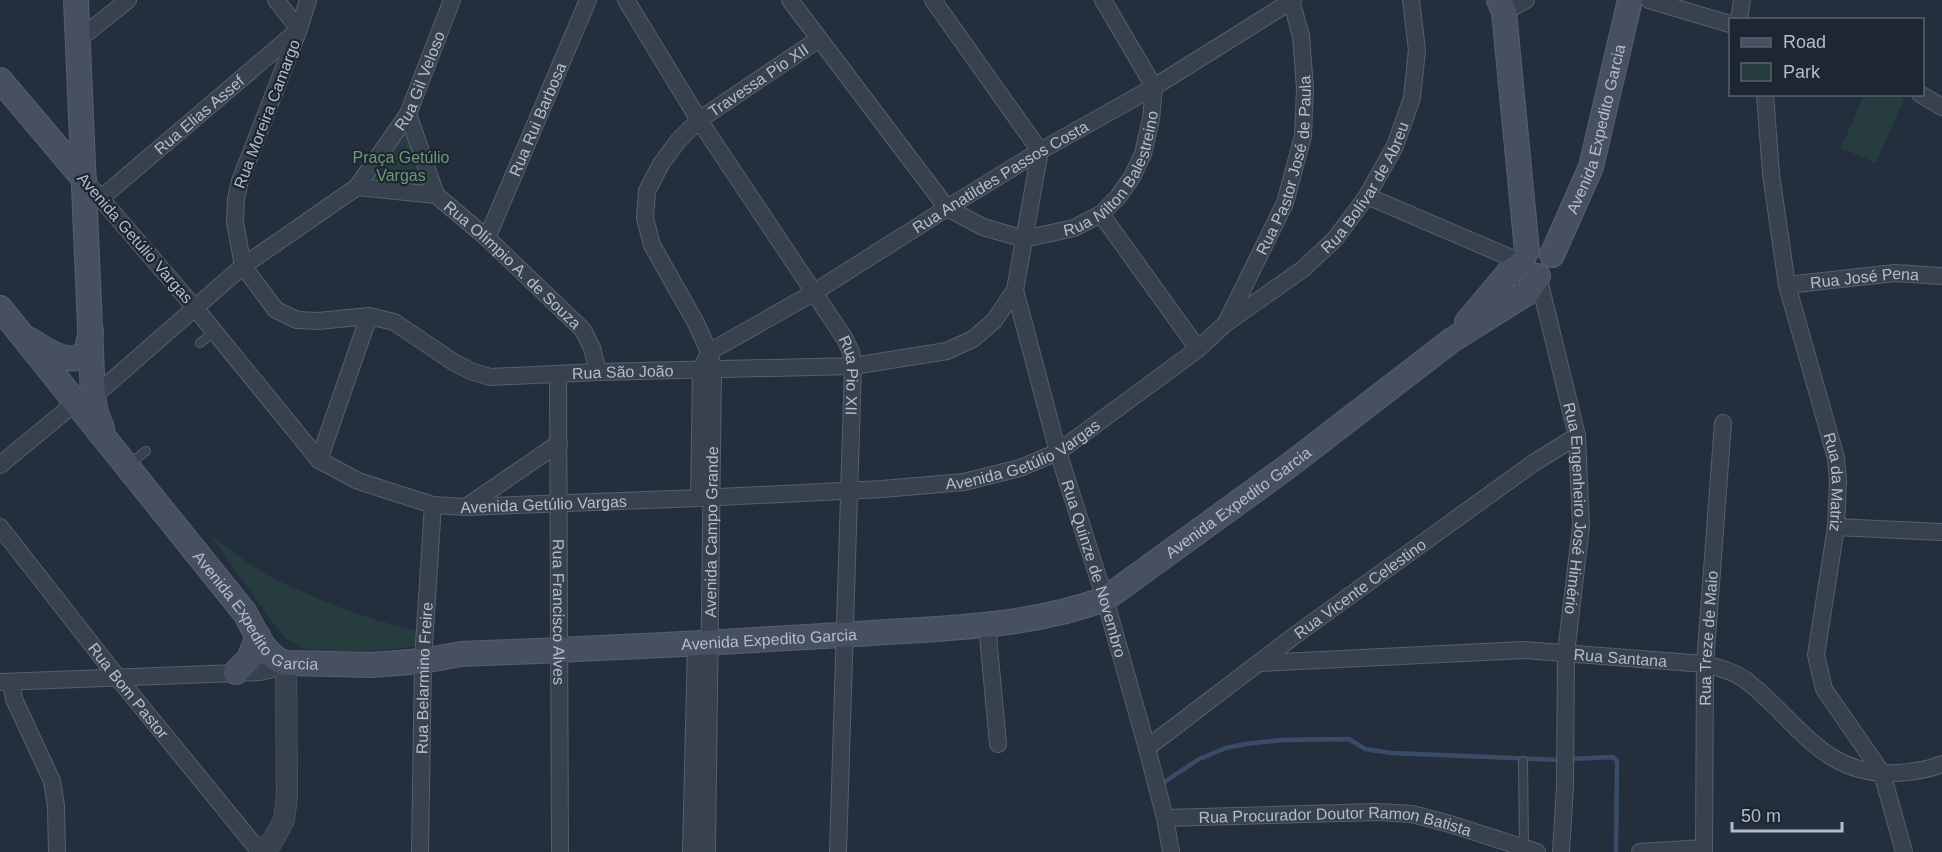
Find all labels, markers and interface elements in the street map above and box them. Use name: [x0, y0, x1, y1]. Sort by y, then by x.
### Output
legend: [1729, 18, 1924, 96]
street label: Rua Gil Veloso: [391, 29, 448, 134]
text: Road: [1783, 32, 1826, 52]
street label: Rua Moreira Camargo: [231, 37, 303, 191]
street label: Travessa Pio XII: [705, 40, 811, 120]
street label: Avenida Expedito Garcia: [1563, 43, 1628, 216]
street label: Rua Rui Barbosa: [506, 60, 569, 179]
text: Park: [1783, 62, 1821, 82]
street label: Rua Elias Assef: [151, 72, 248, 158]
street label: Rua Pastor José de Paula: [1252, 75, 1314, 257]
street label: Rua Nilton Balestreino: [1062, 110, 1160, 239]
street label: Rua Anatildes Passos Costa: [909, 117, 1091, 236]
street label: Rua Bolívar de Abreu: [1317, 119, 1411, 256]
park label: Praça Getúlio Vargas: [353, 149, 450, 184]
street label: Avenida Getúlio Vargas: [74, 170, 196, 306]
street label: Rua Olímpio A. de Souza: [441, 197, 584, 332]
street label: Rua José Pena: [1809, 264, 1920, 291]
street label: Rua Pio XII: [836, 333, 862, 416]
street label: Rua São João: [572, 362, 674, 382]
street label: Rua Engenheiro José Himério: [1561, 400, 1590, 616]
street label: Avenida Getúlio Vargas: [945, 416, 1103, 492]
street label: Rua da Matriz: [1821, 431, 1847, 533]
street label: Avenida Expedito Garcia: [1162, 443, 1314, 561]
street label: Avenida Campo Grande: [701, 446, 721, 618]
street label: Rua Quinze de Novembro: [1059, 478, 1130, 659]
street label: Avenida Getúlio Vargas: [460, 492, 627, 516]
street label: Rua Vicente Celestino: [1291, 535, 1429, 642]
street label: Rua Francisco Alves: [550, 539, 568, 685]
street label: Avenida Expedito Garcia: [190, 547, 318, 672]
street label: Rua Treze de Maio: [1696, 570, 1720, 706]
street label: Rua Belarmino Freire: [413, 601, 435, 754]
street label: Avenida Expedito Garcia: [681, 626, 857, 652]
street label: Rua Bom Pastor: [85, 639, 172, 742]
street label: Rua Santana: [1573, 645, 1668, 670]
scale bar: [1732, 795, 1842, 833]
street label: Rua Procurador Doutor Ramon Batista: [1198, 803, 1474, 839]
text: 50 m: [1741, 806, 1781, 826]

